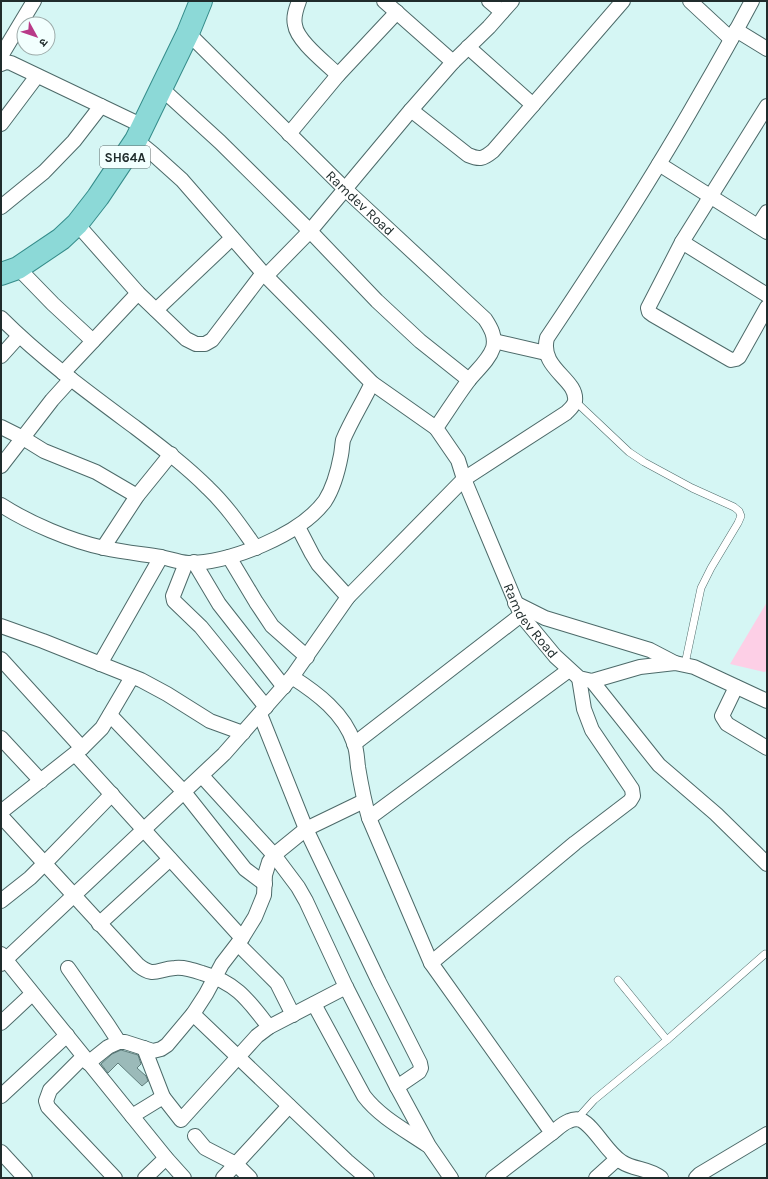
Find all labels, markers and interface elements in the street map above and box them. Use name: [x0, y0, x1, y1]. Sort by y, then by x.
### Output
north arrow: [16, 16, 56, 56]
text: उ: [36, 35, 50, 49]
road number: SH64A: [100, 146, 150, 168]
street label: Ramdev Road: [322, 167, 398, 239]
street label: Ramdev Road: [500, 581, 561, 662]

